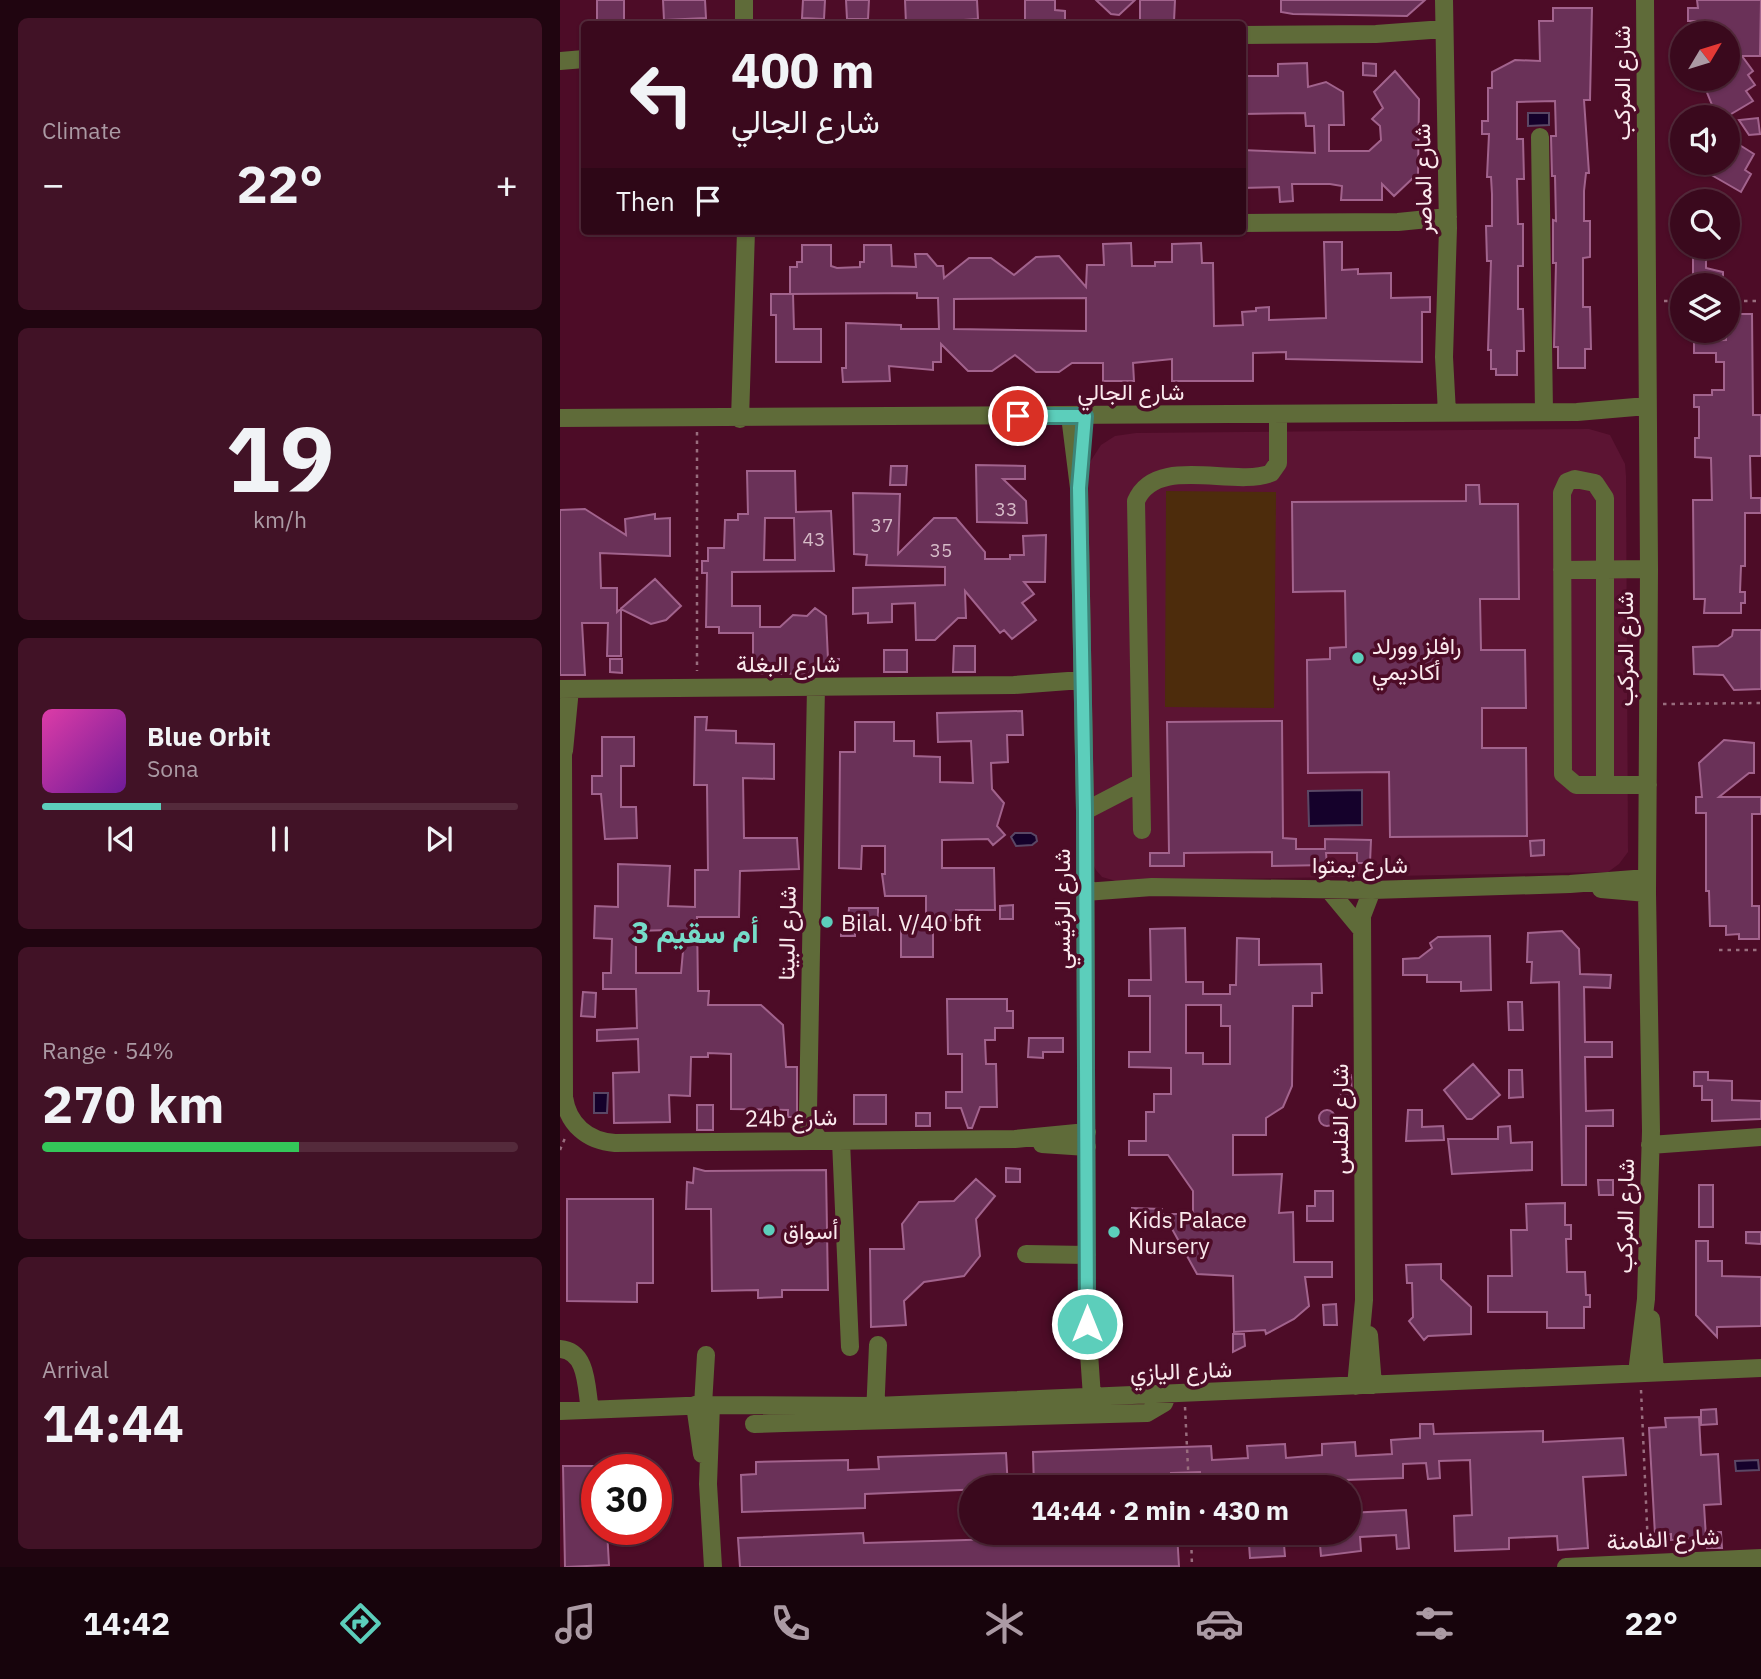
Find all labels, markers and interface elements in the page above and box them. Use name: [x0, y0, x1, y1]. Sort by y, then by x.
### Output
north arrow: [1670, 21, 1740, 91]
map controls: [1670, 21, 1740, 343]
street label: شارع المركب: [1606, 25, 1638, 141]
text: 400 m: [731, 38, 875, 101]
icon: left: [616, 49, 707, 140]
text: شارع الجالي: [731, 100, 880, 142]
button: sound: [1670, 105, 1740, 175]
text: Climate: [42, 115, 121, 145]
street label: شارع الماصر: [1406, 123, 1440, 236]
text: 22°: [237, 150, 323, 217]
text: −: [42, 159, 65, 208]
text: +: [495, 159, 518, 208]
icon: arrive: [689, 182, 727, 220]
text: Then: [616, 184, 675, 218]
button: search: [1670, 189, 1740, 259]
button: layers: [1670, 273, 1740, 343]
street label: شارع الجالي: [1078, 376, 1184, 411]
pin: [988, 386, 1048, 446]
icon: arrive: [999, 397, 1037, 435]
text: 19: [225, 399, 335, 517]
house number: 33: [995, 497, 1017, 521]
text: km/h: [253, 504, 307, 534]
house number: 37: [871, 513, 893, 537]
house number: 43: [803, 527, 825, 551]
house number: 35: [930, 538, 952, 562]
street label: شارع المركب: [1609, 591, 1641, 707]
place label: رافلز وورلد أكاديمي: [1372, 630, 1461, 691]
street label: شارع البغلة: [736, 648, 840, 680]
marker: رافلز وورلد أكاديمي: [1350, 650, 1366, 666]
text: Blue Orbit: [147, 719, 271, 753]
text: Sona: [147, 753, 199, 783]
icon: previous: [102, 820, 140, 858]
icon: pause: [261, 820, 299, 858]
icon: next: [420, 820, 458, 858]
street label: شارع الرئيسي: [1046, 849, 1081, 969]
street label: شارع يمتوا: [1312, 849, 1408, 881]
street label: شارع البيتا: [770, 885, 804, 981]
place label: Bilal. V/40 bft: [841, 907, 982, 937]
district label: أم سقيم 3: [631, 912, 759, 952]
marker: Bilal. V/40 bft: [819, 914, 835, 930]
text: Range · 54%: [42, 1035, 174, 1065]
street label: شارع الفلس: [1324, 1064, 1356, 1174]
text: 270 km: [42, 1070, 224, 1137]
street label: 24b شارع: [744, 1101, 838, 1135]
street label: شارع المركب: [1608, 1158, 1642, 1274]
place label: Kids Palace Nursery: [1128, 1204, 1247, 1260]
place label: أسواق: [783, 1215, 838, 1246]
marker: أسواق: [761, 1222, 777, 1238]
marker: Kids Palace Nursery: [1106, 1224, 1122, 1240]
position arrow: [1050, 1287, 1124, 1361]
street label: شارع اليازي: [1129, 1353, 1233, 1392]
text: Arrival: [42, 1354, 109, 1384]
text: 14:44: [42, 1389, 184, 1456]
speed limit sign: 30: [581, 1454, 672, 1545]
text: 14:44 · 2 min · 430 m: [1031, 1493, 1289, 1527]
street label: شارع الفامنة: [1606, 1520, 1720, 1558]
icon: directions: [336, 1599, 385, 1648]
icon: music: [551, 1599, 600, 1648]
icon: phone: [766, 1599, 815, 1648]
icon: climate: [980, 1599, 1029, 1648]
icon: car: [1195, 1599, 1244, 1648]
icon: filters: [1410, 1599, 1459, 1648]
text: 14:42: [83, 1602, 170, 1644]
text: 22°: [1625, 1602, 1678, 1644]

